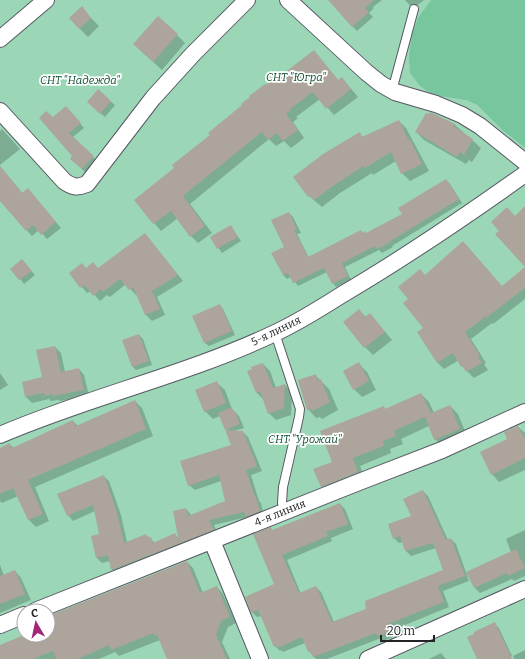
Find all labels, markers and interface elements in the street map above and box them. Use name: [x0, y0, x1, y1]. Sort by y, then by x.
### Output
park label: СНТ "Югра": [266, 71, 327, 84]
park label: СНТ "Надежда": [40, 74, 121, 87]
street label: 5-я линия: [249, 313, 303, 349]
park label: СНТ "Урожай": [268, 433, 343, 446]
street label: 4-я линия: [252, 497, 308, 529]
north arrow: [16, 603, 56, 643]
text: С: [30, 607, 39, 621]
scale bar: [381, 617, 434, 643]
text: 20 m: [387, 624, 416, 638]

